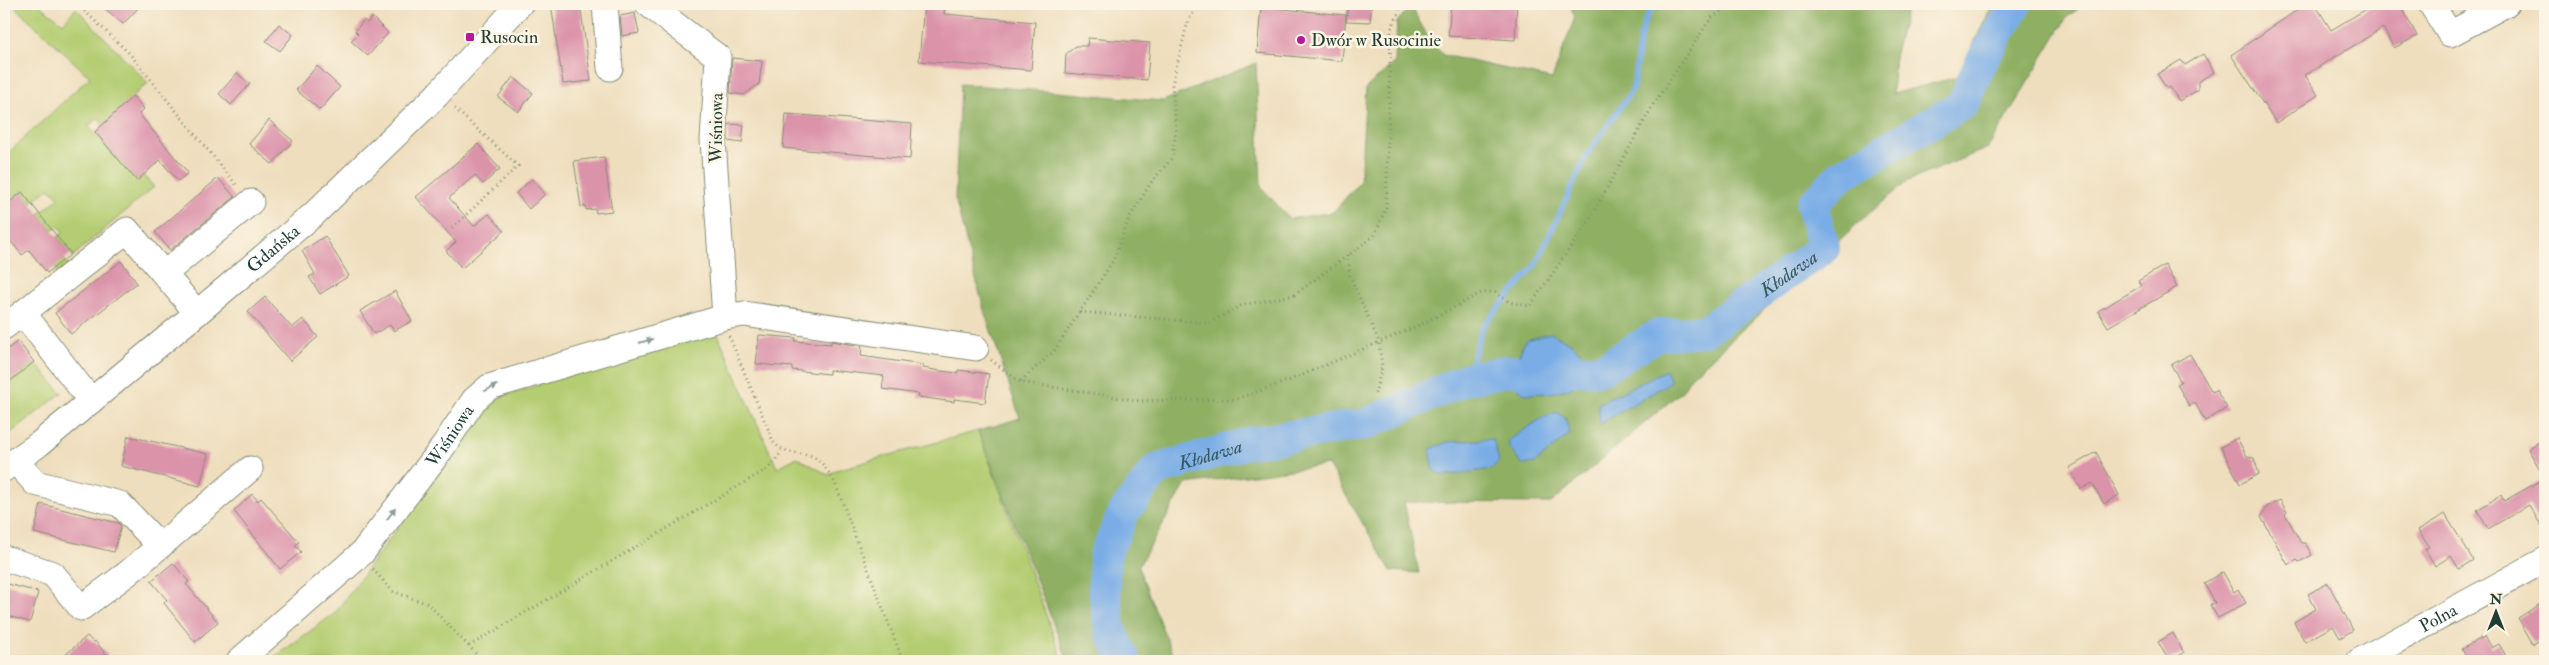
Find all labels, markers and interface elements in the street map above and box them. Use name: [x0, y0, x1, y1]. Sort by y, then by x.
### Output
place label: Rusocin: [480, 26, 538, 49]
place label: Dwór w Rusocinie: [1311, 29, 1442, 52]
marker: Rusocin: [464, 31, 476, 43]
marker: Dwór w Rusocinie: [1295, 34, 1307, 46]
street label: Wiśniowa: [704, 92, 729, 164]
street label: Gdańska: [242, 220, 305, 278]
water label: Kłodawa: [1754, 245, 1823, 303]
one-way arrow: [639, 337, 654, 345]
one-way arrow: [483, 383, 498, 392]
street label: Wiśniowa: [420, 400, 480, 473]
water label: Kłodawa: [1175, 434, 1245, 476]
one-way arrow: [386, 508, 397, 521]
north arrow: [2472, 588, 2522, 638]
text: N: [2489, 591, 2503, 608]
street label: Polna: [2415, 599, 2462, 638]

